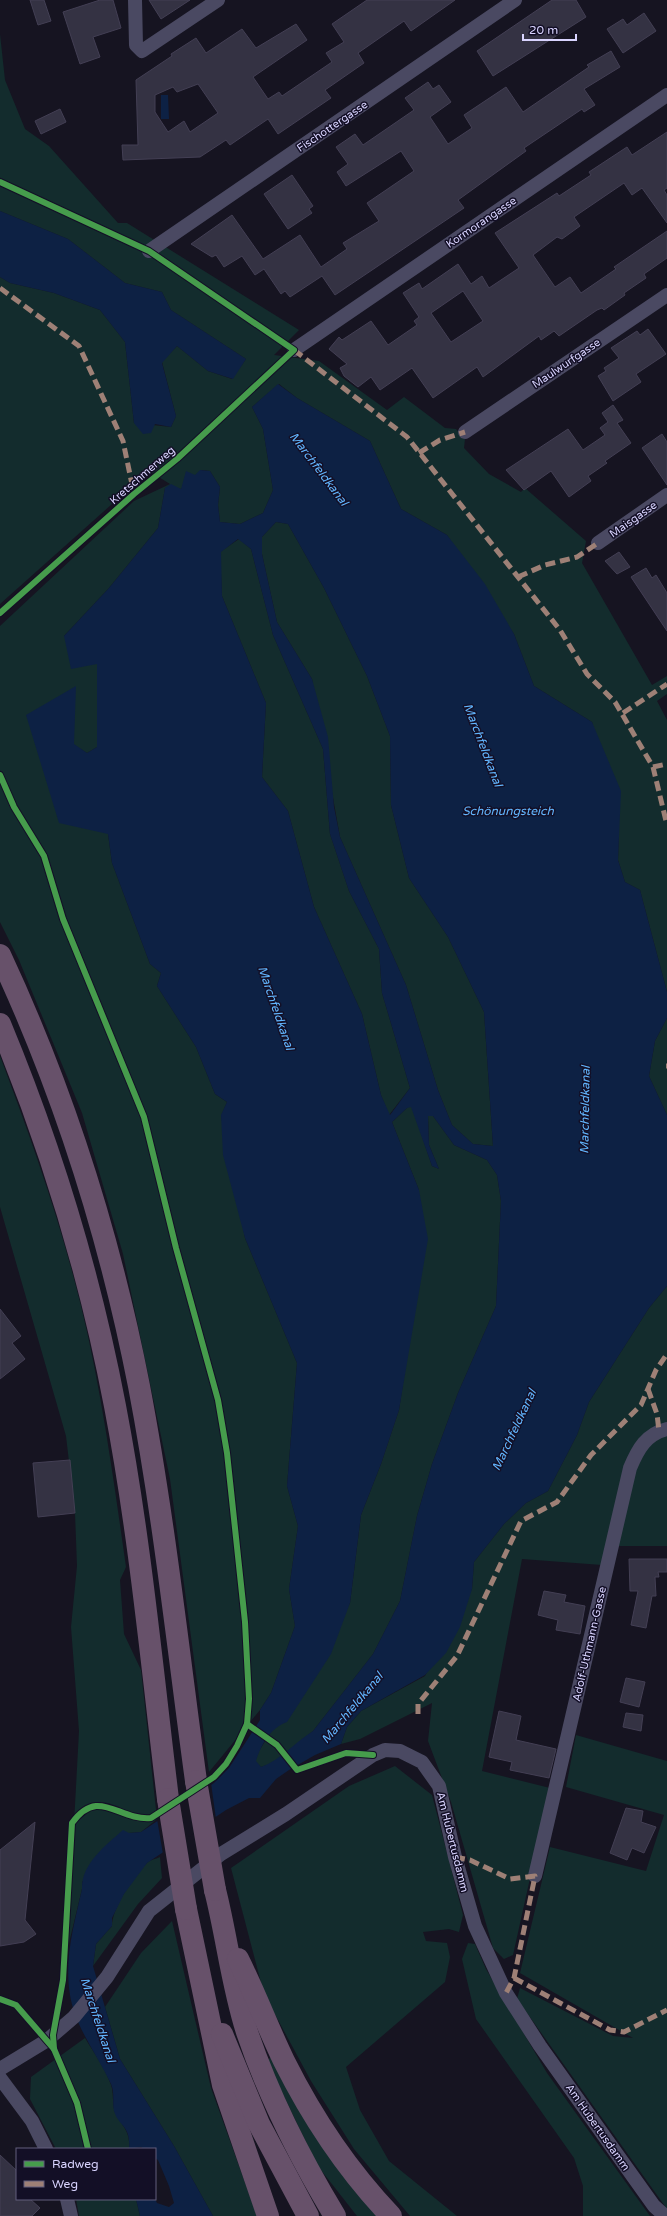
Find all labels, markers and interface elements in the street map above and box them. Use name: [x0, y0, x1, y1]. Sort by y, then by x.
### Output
scale bar: [523, 16, 576, 42]
text: 20 m: [529, 23, 558, 37]
street label: Fischottergasse: [295, 98, 370, 155]
street label: Kormorangasse: [444, 194, 519, 251]
street label: Maulwurfgasse: [530, 336, 603, 391]
water label: Marchfeldkanal: [287, 430, 352, 510]
street label: Kretschmerweg: [107, 444, 178, 507]
street label: Maisgasse: [607, 498, 659, 540]
water label: Marchfeldkanal: [461, 701, 506, 791]
water label: Schönungsteich: [462, 804, 554, 818]
water label: Marchfeldkanal: [255, 964, 298, 1054]
water label: Marchfeldkanal: [577, 1064, 593, 1154]
water label: Marchfeldkanal: [489, 1385, 540, 1473]
street label: Adolf-Uthmann-Gasse: [570, 1585, 609, 1703]
water label: Marchfeldkanal: [318, 1668, 387, 1746]
street label: Am Hubertusdamm: [434, 1791, 471, 1894]
water label: Marchfeldkanal: [78, 1976, 119, 2066]
street label: Am Hubertusdamm: [563, 2081, 632, 2173]
legend: [16, 2148, 156, 2200]
text: Radweg: [52, 2157, 99, 2171]
text: Weg: [52, 2177, 78, 2191]

